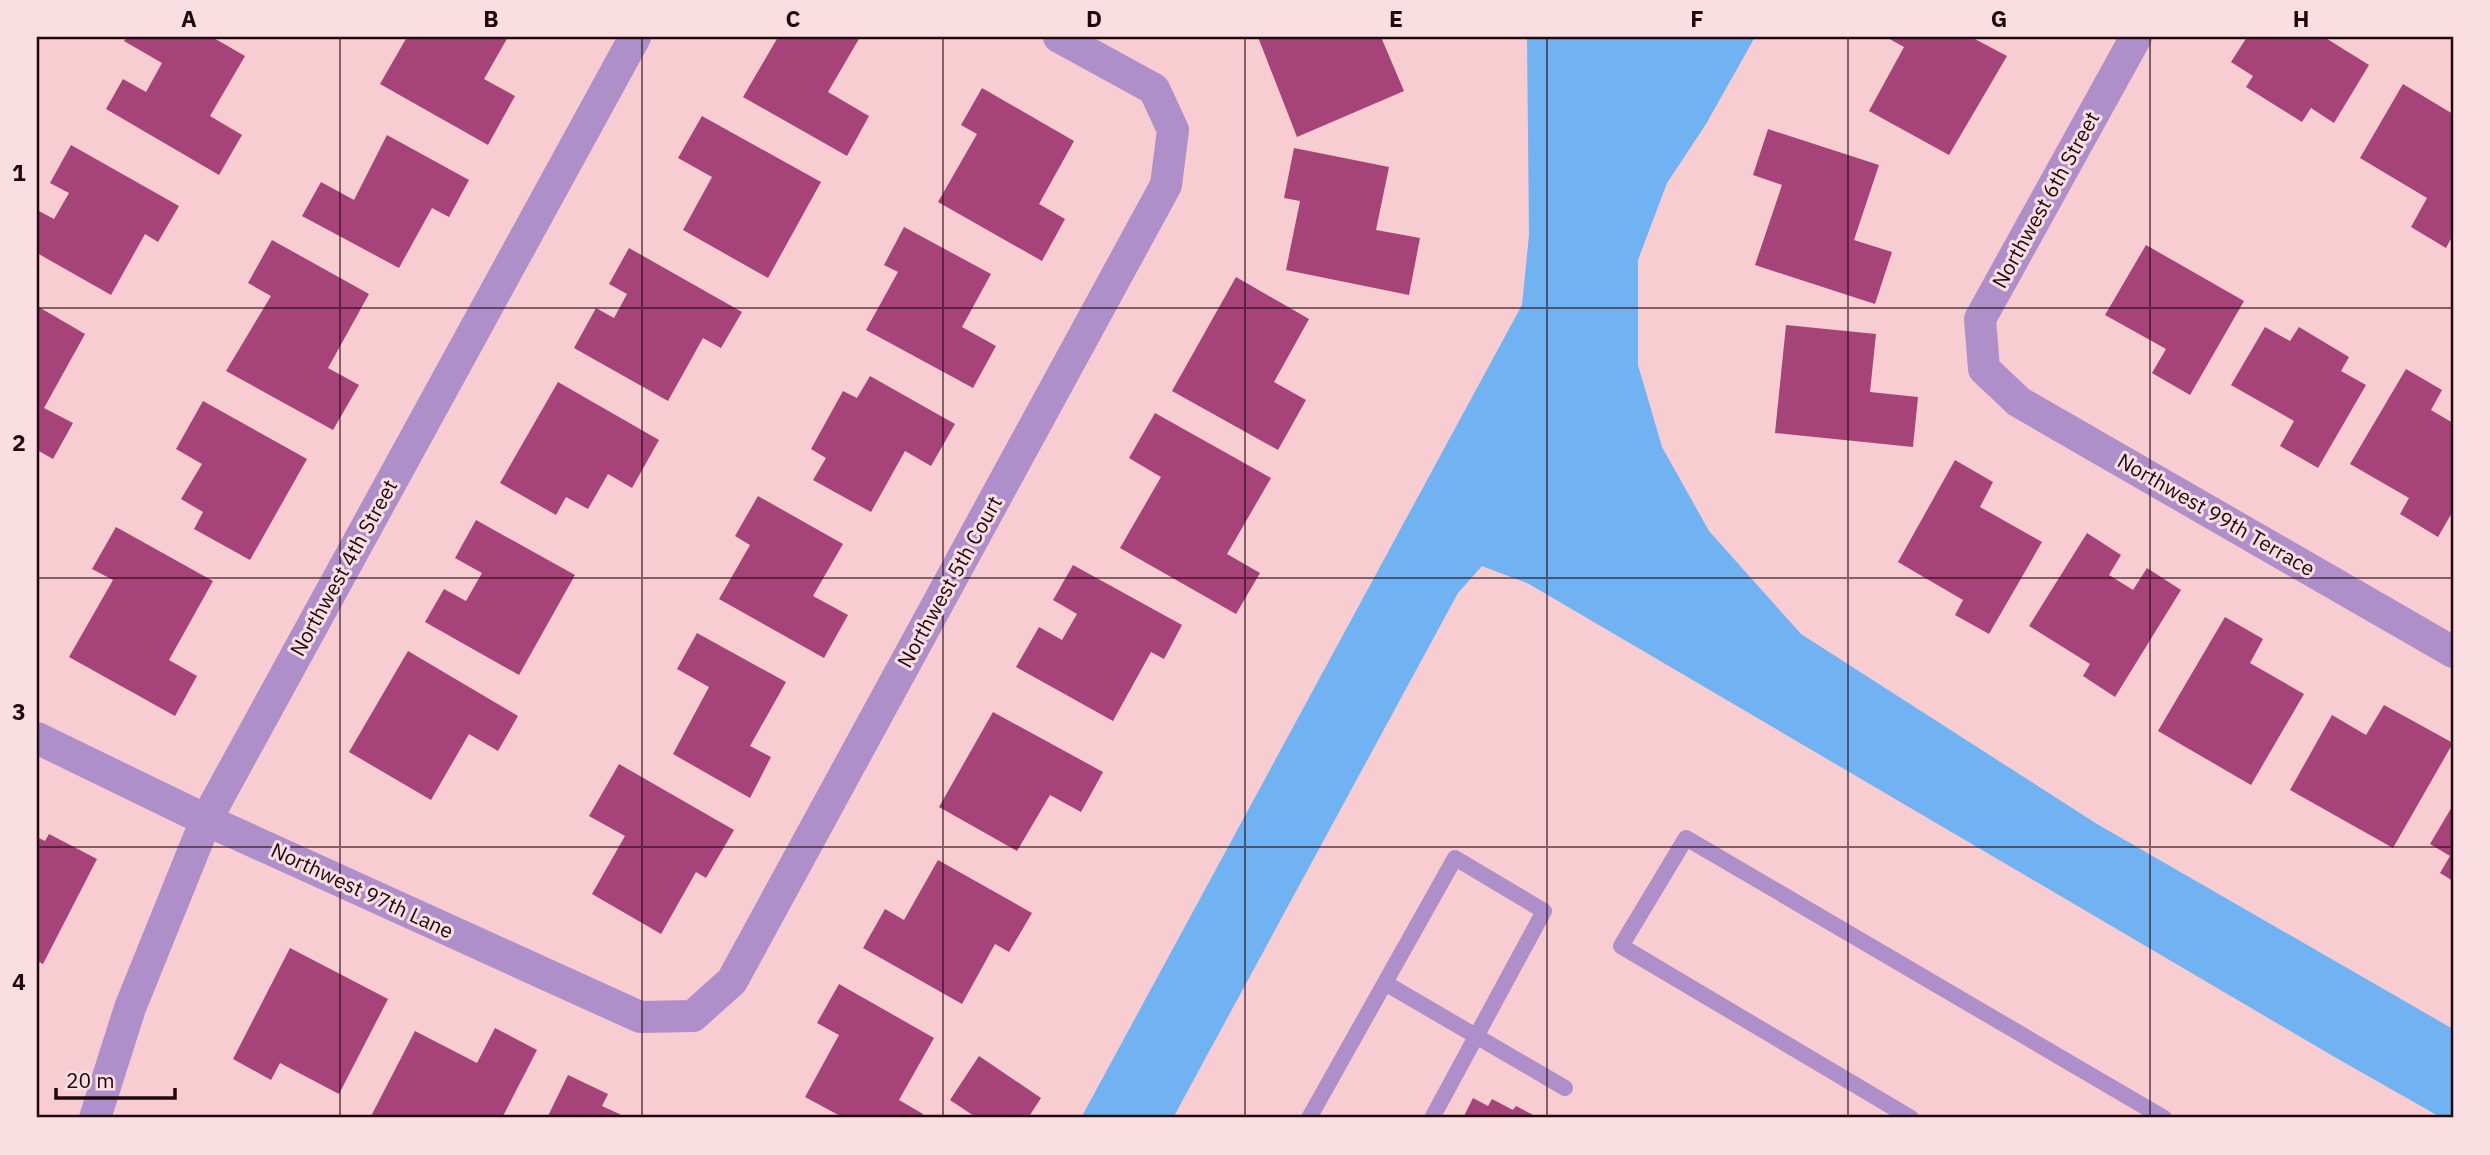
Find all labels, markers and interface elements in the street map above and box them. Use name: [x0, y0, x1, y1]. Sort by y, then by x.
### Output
text: A: [181, 3, 197, 33]
text: B: [483, 3, 499, 33]
text: C: [786, 3, 801, 33]
text: D: [1086, 3, 1102, 33]
text: E: [1389, 3, 1403, 33]
text: F: [1690, 3, 1704, 33]
text: G: [1991, 3, 2007, 33]
text: H: [2293, 3, 2309, 33]
street label: Northwest 6th Street: [1985, 106, 2105, 293]
text: 1: [12, 157, 26, 187]
text: 2: [12, 427, 26, 457]
street label: Northwest 99th Terrace: [2113, 446, 2320, 582]
street label: Northwest 4th Street: [283, 474, 403, 661]
street label: Northwest 5th Court: [890, 491, 1008, 672]
text: 3: [12, 696, 26, 726]
street label: Northwest 97th Lane: [267, 836, 458, 945]
text: 4: [12, 966, 26, 996]
scale bar: [56, 1057, 175, 1101]
text: 20 m: [66, 1066, 115, 1094]

